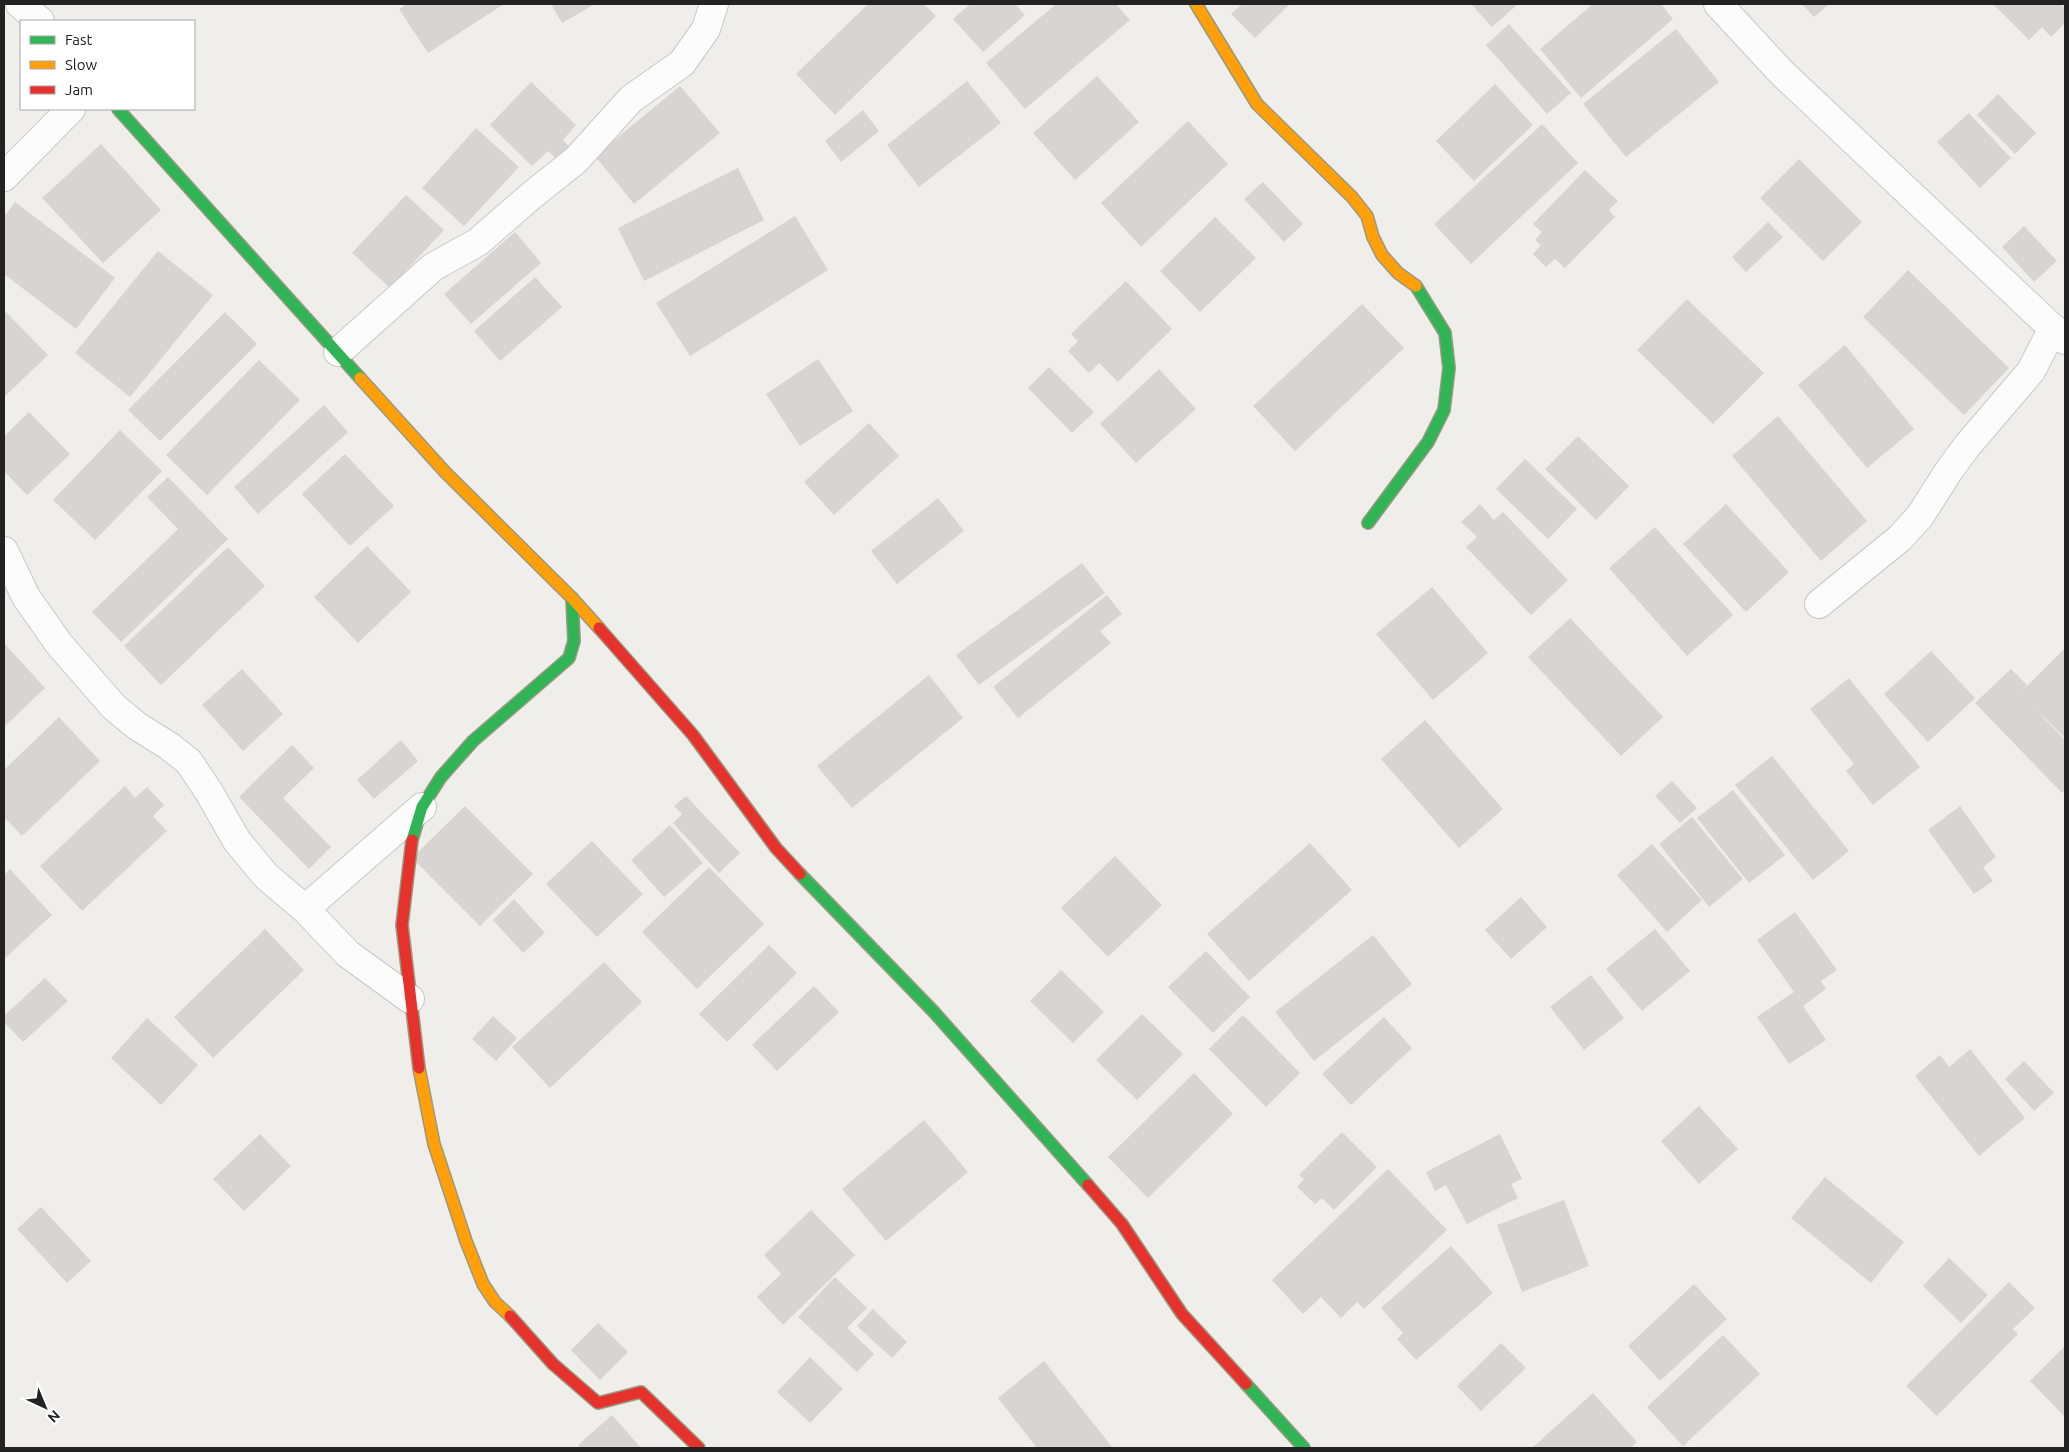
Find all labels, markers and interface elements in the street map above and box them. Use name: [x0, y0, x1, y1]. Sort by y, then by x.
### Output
legend: [20, 20, 195, 110]
text: Fast: [65, 31, 93, 48]
text: Slow: [65, 56, 98, 73]
text: Jam: [65, 81, 93, 98]
north arrow: [20, 1382, 70, 1432]
text: N: [45, 1407, 63, 1426]

